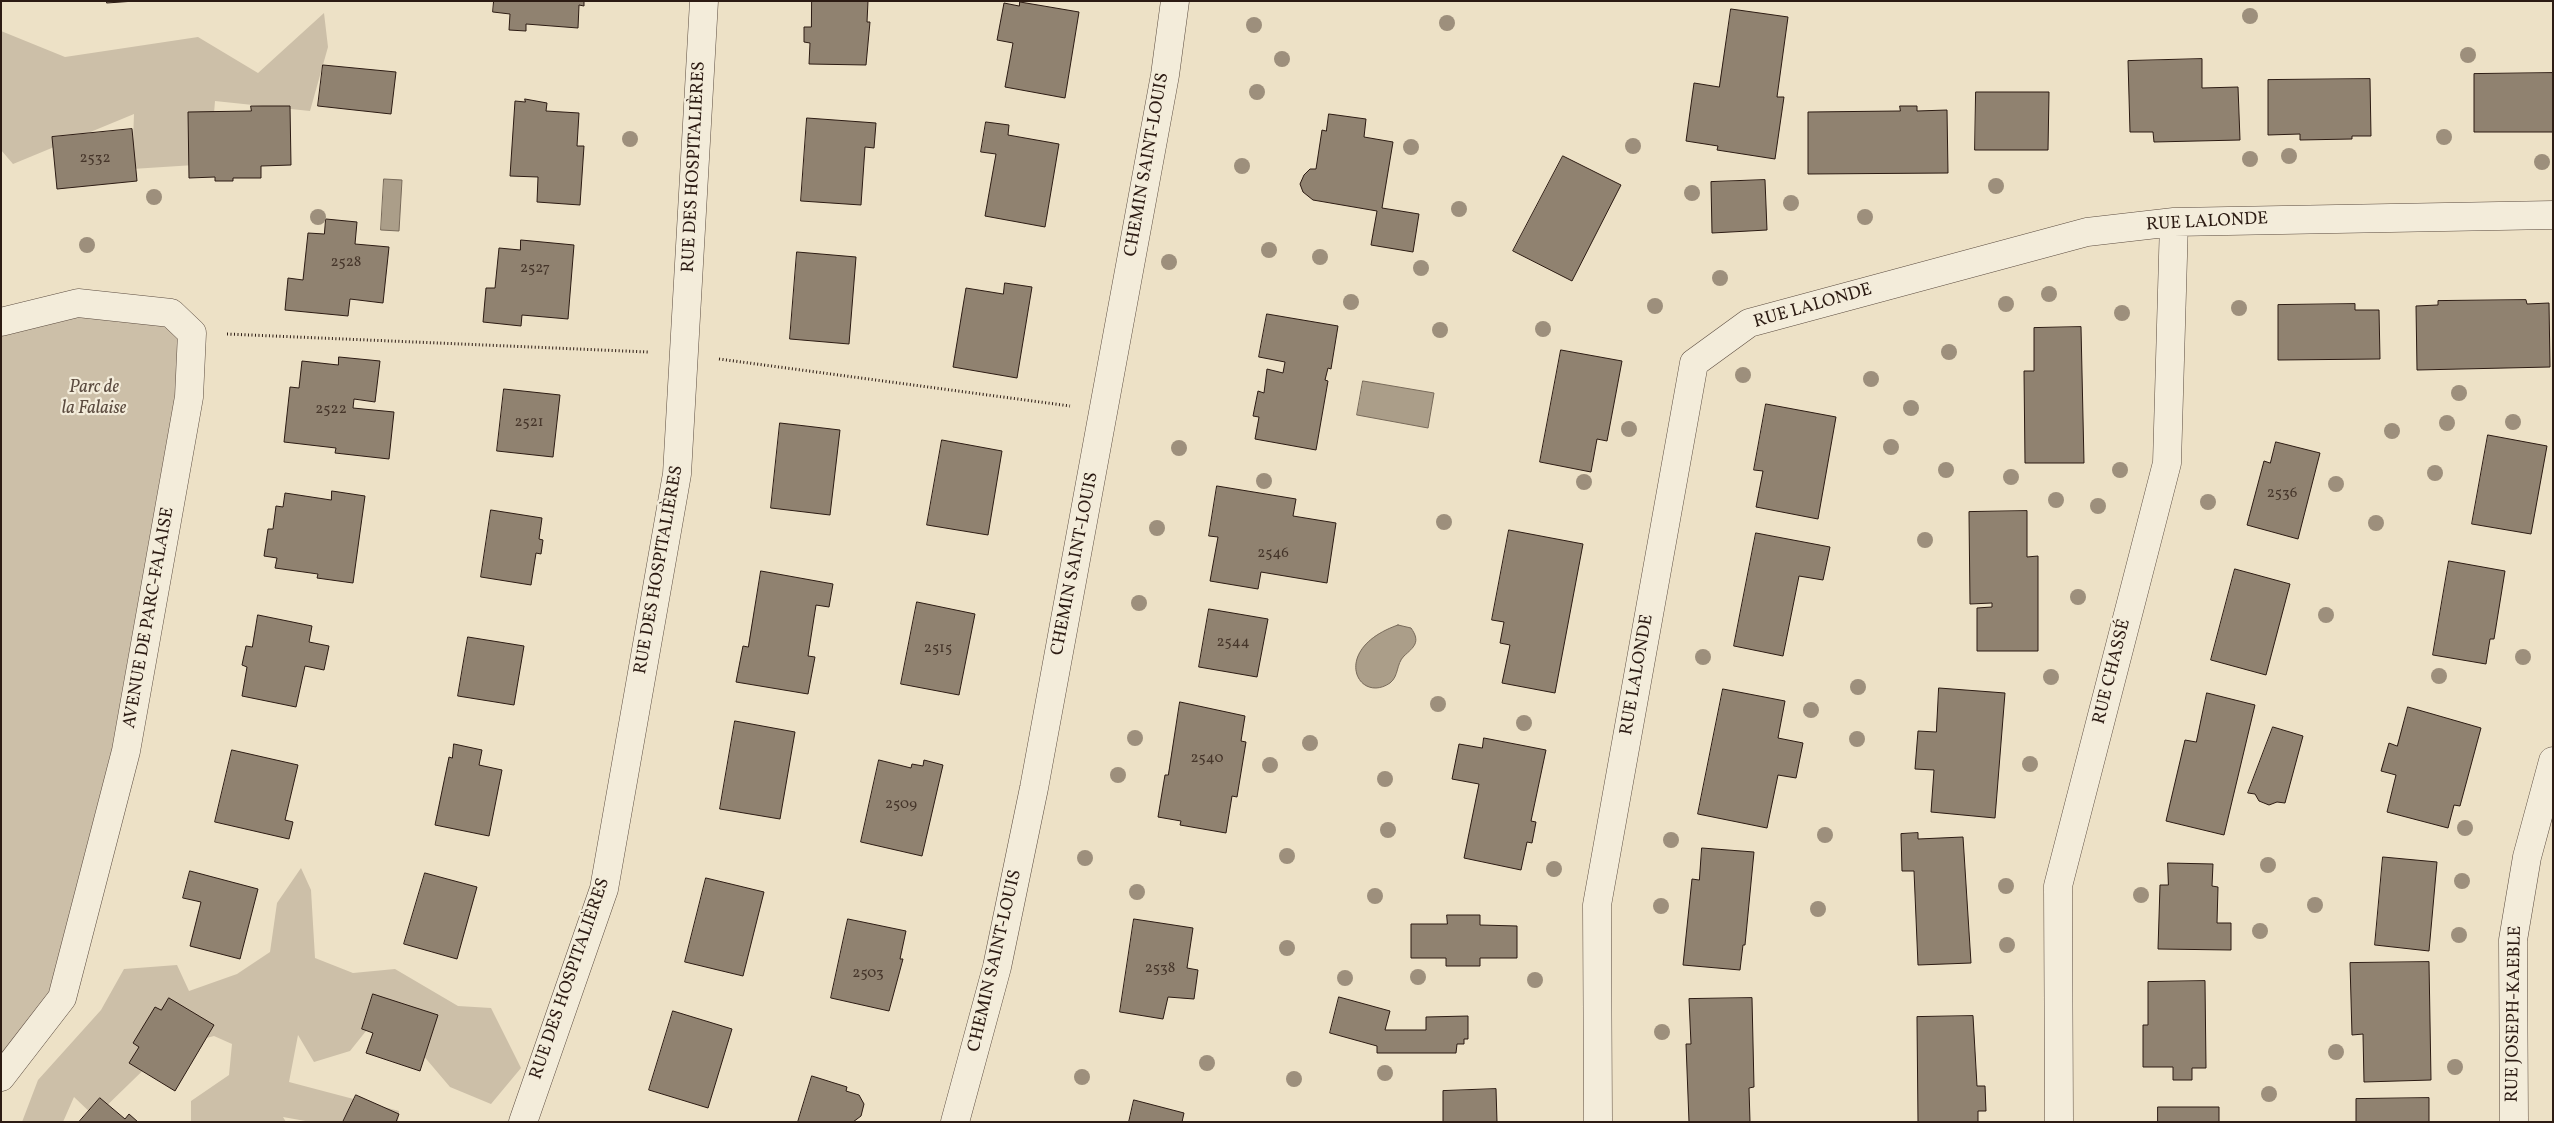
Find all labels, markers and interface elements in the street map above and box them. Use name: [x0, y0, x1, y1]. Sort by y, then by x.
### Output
street label: RUE DES HOSPITALIÈRES: [679, 61, 711, 273]
street label: CHEMIN SAINT-LOUIS: [1121, 71, 1175, 259]
house number: 2532: [79, 150, 111, 168]
street label: RUE LALONDE: [2145, 209, 2269, 237]
house number: 2528: [331, 254, 361, 272]
house number: 2527: [520, 260, 550, 278]
street label: RUE LALONDE: [1751, 280, 1875, 334]
park label: Parc de la Falaise: [62, 378, 126, 420]
house number: 2522: [315, 401, 347, 419]
house number: 2521: [514, 414, 544, 432]
street label: RUE DES HOSPITALIÈRES: [631, 464, 689, 676]
street label: CHEMIN SAINT-LOUIS: [1048, 470, 1104, 658]
house number: 2536: [2267, 485, 2297, 503]
street label: AVENUE DE PARC-FALAISE: [120, 506, 180, 730]
house number: 2546: [1257, 545, 1289, 563]
street label: RUE LALONDE: [1617, 613, 1659, 737]
street label: RUE CHASSÉ: [2090, 617, 2136, 727]
house number: 2544: [1216, 634, 1250, 652]
house number: 2515: [924, 640, 952, 658]
house number: 2540: [1191, 750, 1223, 768]
house number: 2509: [885, 796, 917, 814]
street label: CHEMIN SAINT-LOUIS: [965, 868, 1027, 1054]
street label: RUE DES HOSPITALIÈRES: [526, 875, 616, 1083]
street label: RUE JOSEPH-KAEBLE: [2503, 925, 2527, 1103]
house number: 2538: [1145, 960, 1175, 978]
house number: 2503: [852, 965, 884, 983]

